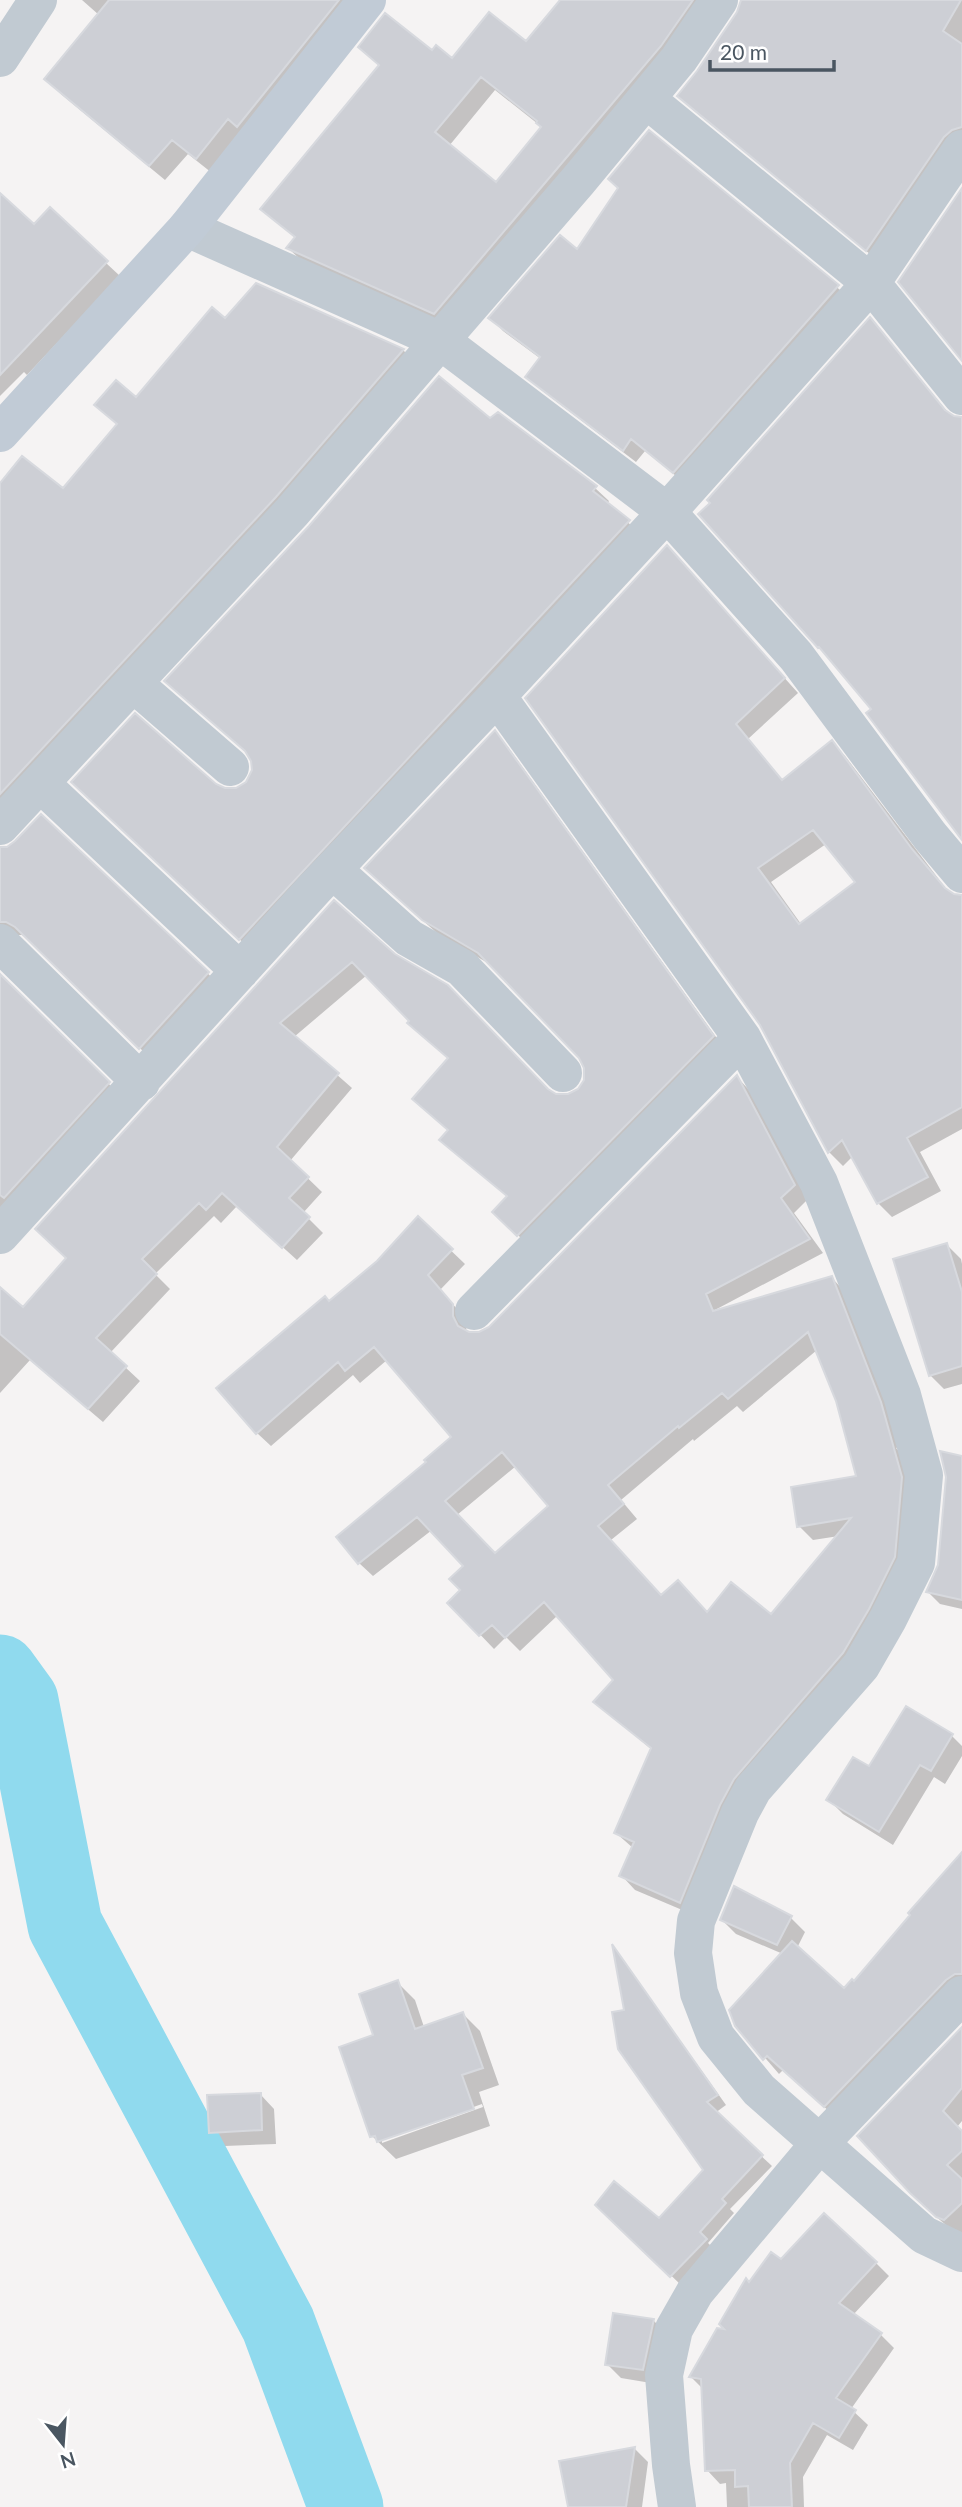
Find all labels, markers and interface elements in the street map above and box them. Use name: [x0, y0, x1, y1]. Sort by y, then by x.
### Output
scale bar: [710, 28, 834, 72]
text: 20 m: [720, 39, 767, 64]
north arrow: [28, 2409, 98, 2479]
text: N: [58, 2448, 78, 2474]

